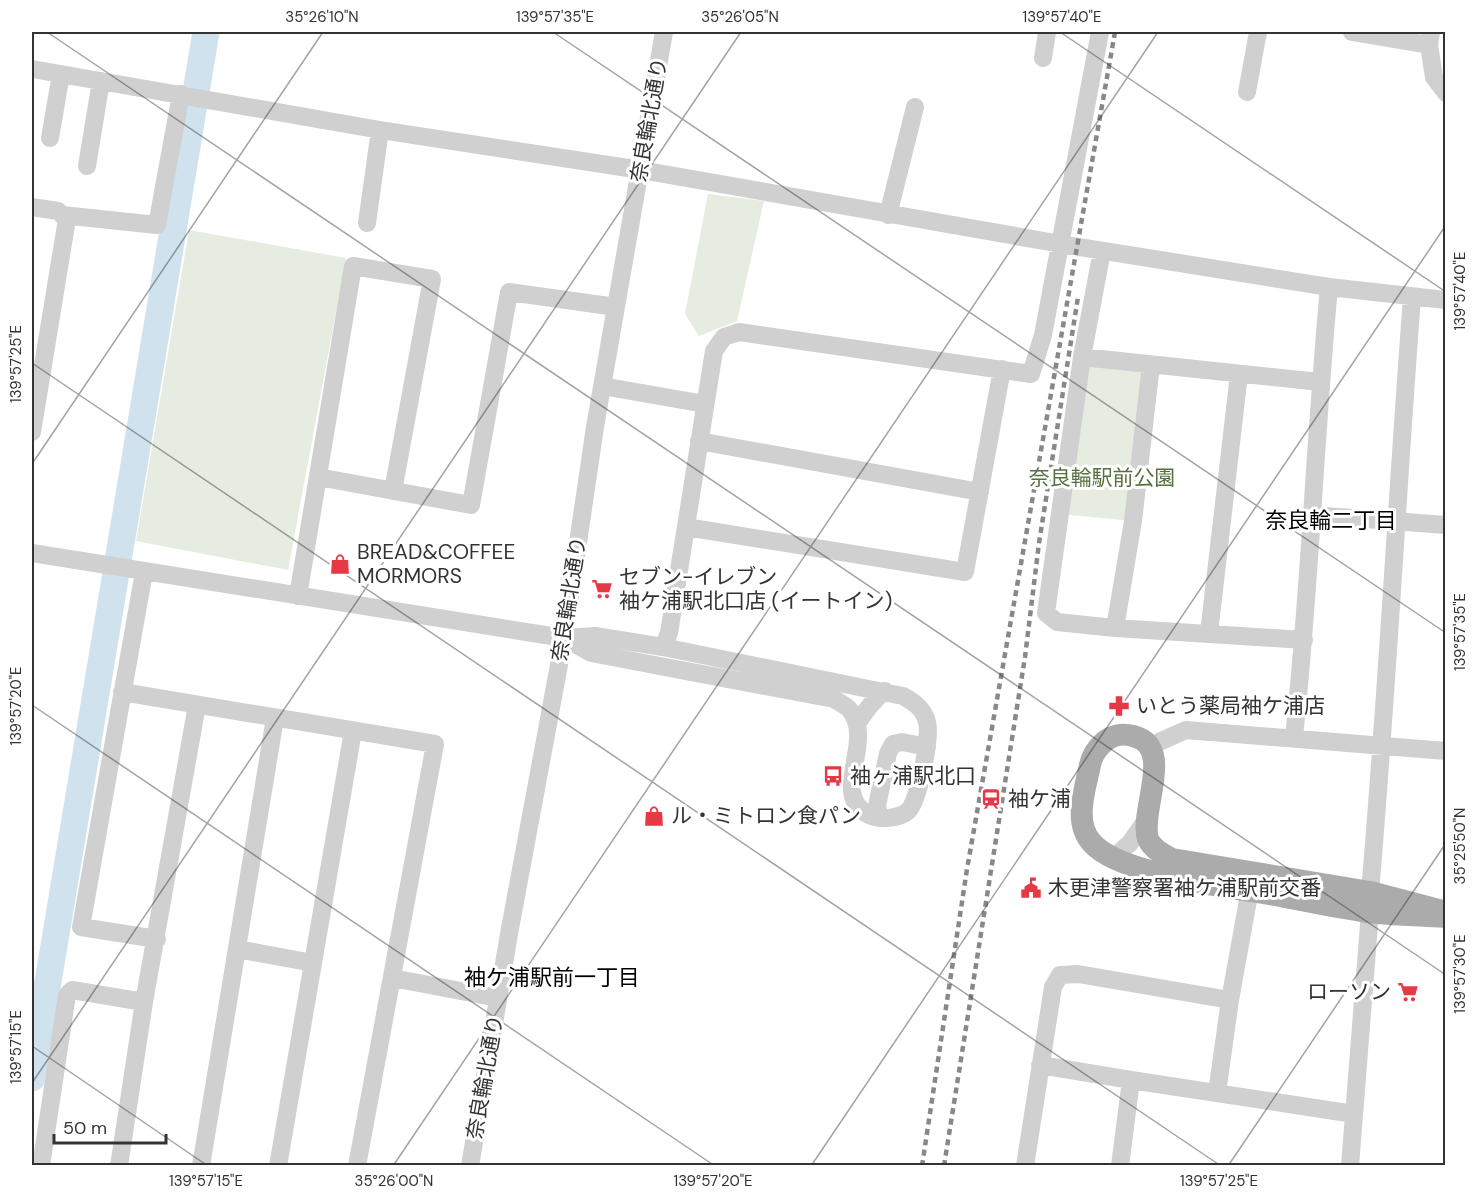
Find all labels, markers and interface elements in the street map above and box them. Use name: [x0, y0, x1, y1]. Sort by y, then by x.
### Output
text: 35°26'10"N: [285, 7, 359, 27]
text: 139°57'35"E: [516, 7, 594, 27]
text: 35°26'05"N: [701, 7, 779, 27]
text: 139°57'40"E: [1023, 7, 1101, 27]
street label: 奈良輪北通り: [624, 56, 674, 184]
text: 139°57'40"E: [1450, 252, 1470, 330]
text: 139°57'25"E: [6, 325, 26, 403]
park label: 奈良輪駅前公園: [1029, 464, 1176, 492]
district label: 奈良輪二丁目: [1265, 506, 1397, 535]
street label: 奈良輪北通り: [545, 535, 593, 663]
place label: BREAD&COFFEE MORMORS: [357, 538, 515, 590]
shop icon: BREAD&COFFEE MORMORS: [328, 552, 352, 576]
place label: セブン-イレブン 袖ケ浦駅北口店 (イートイン): [619, 563, 892, 615]
supermarket icon: セブン-イレブン 袖ケ浦駅北口店 (イートイン): [590, 577, 614, 601]
text: 139°57'35"E: [1450, 593, 1470, 671]
text: 139°57'20"E: [6, 666, 26, 746]
place label: いとう薬局袖ケ浦店: [1136, 692, 1325, 720]
pharmacy icon: いとう薬局袖ケ浦店: [1107, 694, 1131, 718]
place label: 袖ヶ浦駅北口: [850, 762, 976, 790]
bus stop icon: 袖ヶ浦駅北口: [821, 764, 845, 788]
place label: 袖ケ浦: [1008, 785, 1071, 813]
station icon: 袖ケ浦: [979, 787, 1003, 811]
place label: ル・ミトロン食パン: [671, 802, 861, 830]
shop icon: ル・ミトロン食パン: [642, 804, 666, 828]
text: 35°25'50"N: [1450, 808, 1470, 884]
place label: 木更津警察署袖ケ浦駅前交番: [1048, 874, 1321, 902]
public building icon: 木更津警察署袖ケ浦駅前交番: [1019, 876, 1043, 900]
text: 139°57'30"E: [1450, 934, 1470, 1014]
district label: 袖ケ浦駅前一丁目: [464, 963, 640, 992]
place label: ローソン: [1307, 978, 1391, 1006]
supermarket icon: ローソン: [1396, 980, 1420, 1004]
text: 139°57'15"E: [6, 1010, 26, 1084]
street label: 奈良輪北通り: [460, 1013, 510, 1141]
scale bar: [54, 1107, 166, 1145]
text: 50 m: [63, 1116, 107, 1140]
text: 139°57'15"E: [169, 1171, 243, 1191]
text: 35°26'00"N: [355, 1171, 433, 1191]
text: 139°57'20"E: [673, 1171, 753, 1191]
text: 139°57'25"E: [1180, 1171, 1258, 1191]

